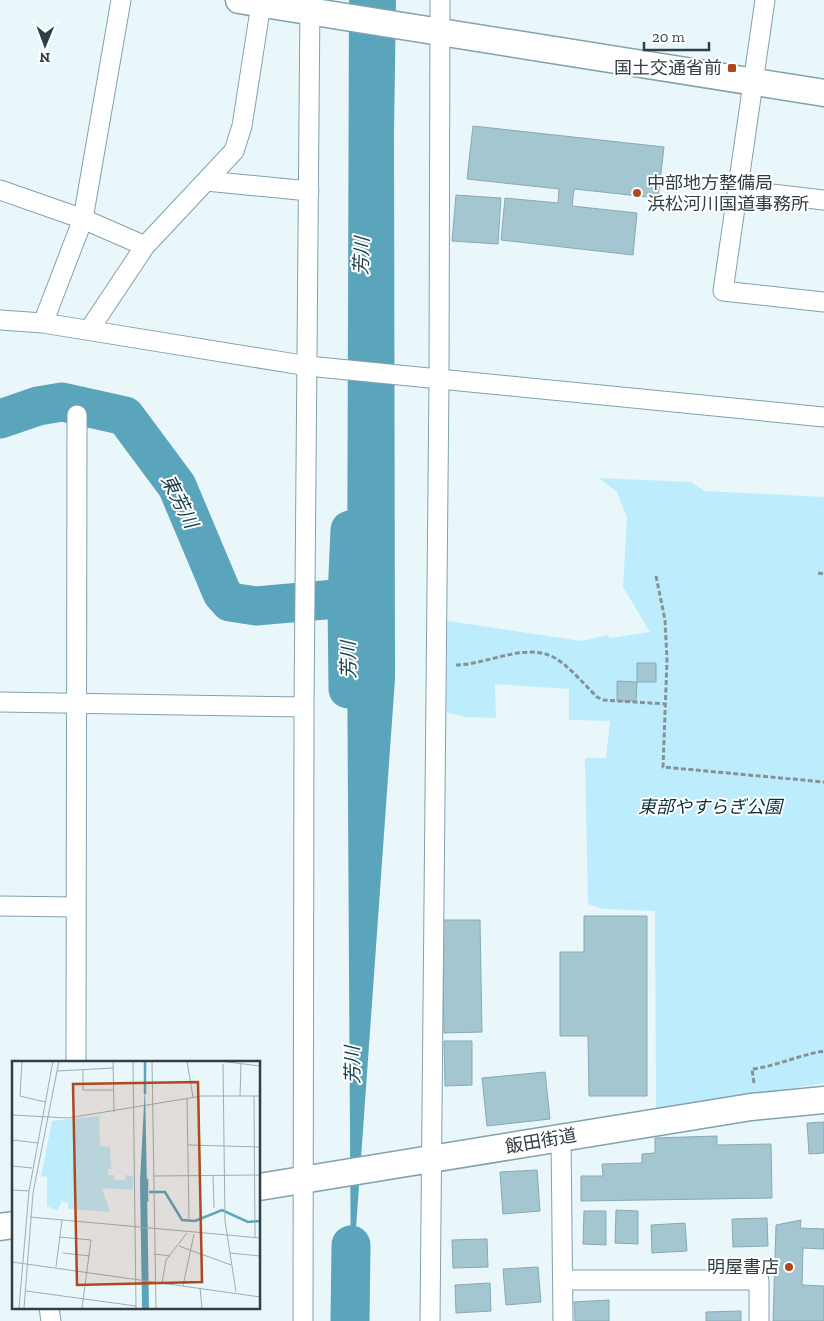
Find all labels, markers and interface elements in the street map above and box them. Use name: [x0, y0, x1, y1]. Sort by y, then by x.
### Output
north arrow: [20, 20, 70, 70]
scale bar: [644, 20, 709, 52]
text: 20 m: [652, 28, 685, 46]
text: N: [39, 49, 50, 66]
place label: 国土交通省前: [614, 57, 722, 79]
marker: 国土交通省前: [726, 62, 738, 74]
place label: 中部地方整備局 浜松河川国道事務所: [647, 172, 809, 215]
marker: 中部地方整備局 浜松河川国道事務所: [631, 187, 643, 199]
water label: 芳川: [349, 235, 374, 275]
water label: 東芳川: [156, 471, 204, 534]
water label: 芳川: [337, 639, 360, 679]
park label: 東部やすらぎ公園: [638, 796, 785, 818]
water label: 芳川: [341, 1044, 364, 1084]
inset map: [12, 1061, 260, 1308]
street label: 飯田街道: [504, 1124, 578, 1158]
place label: 明屋書店: [707, 1256, 779, 1278]
marker: 明屋書店: [783, 1261, 795, 1273]

